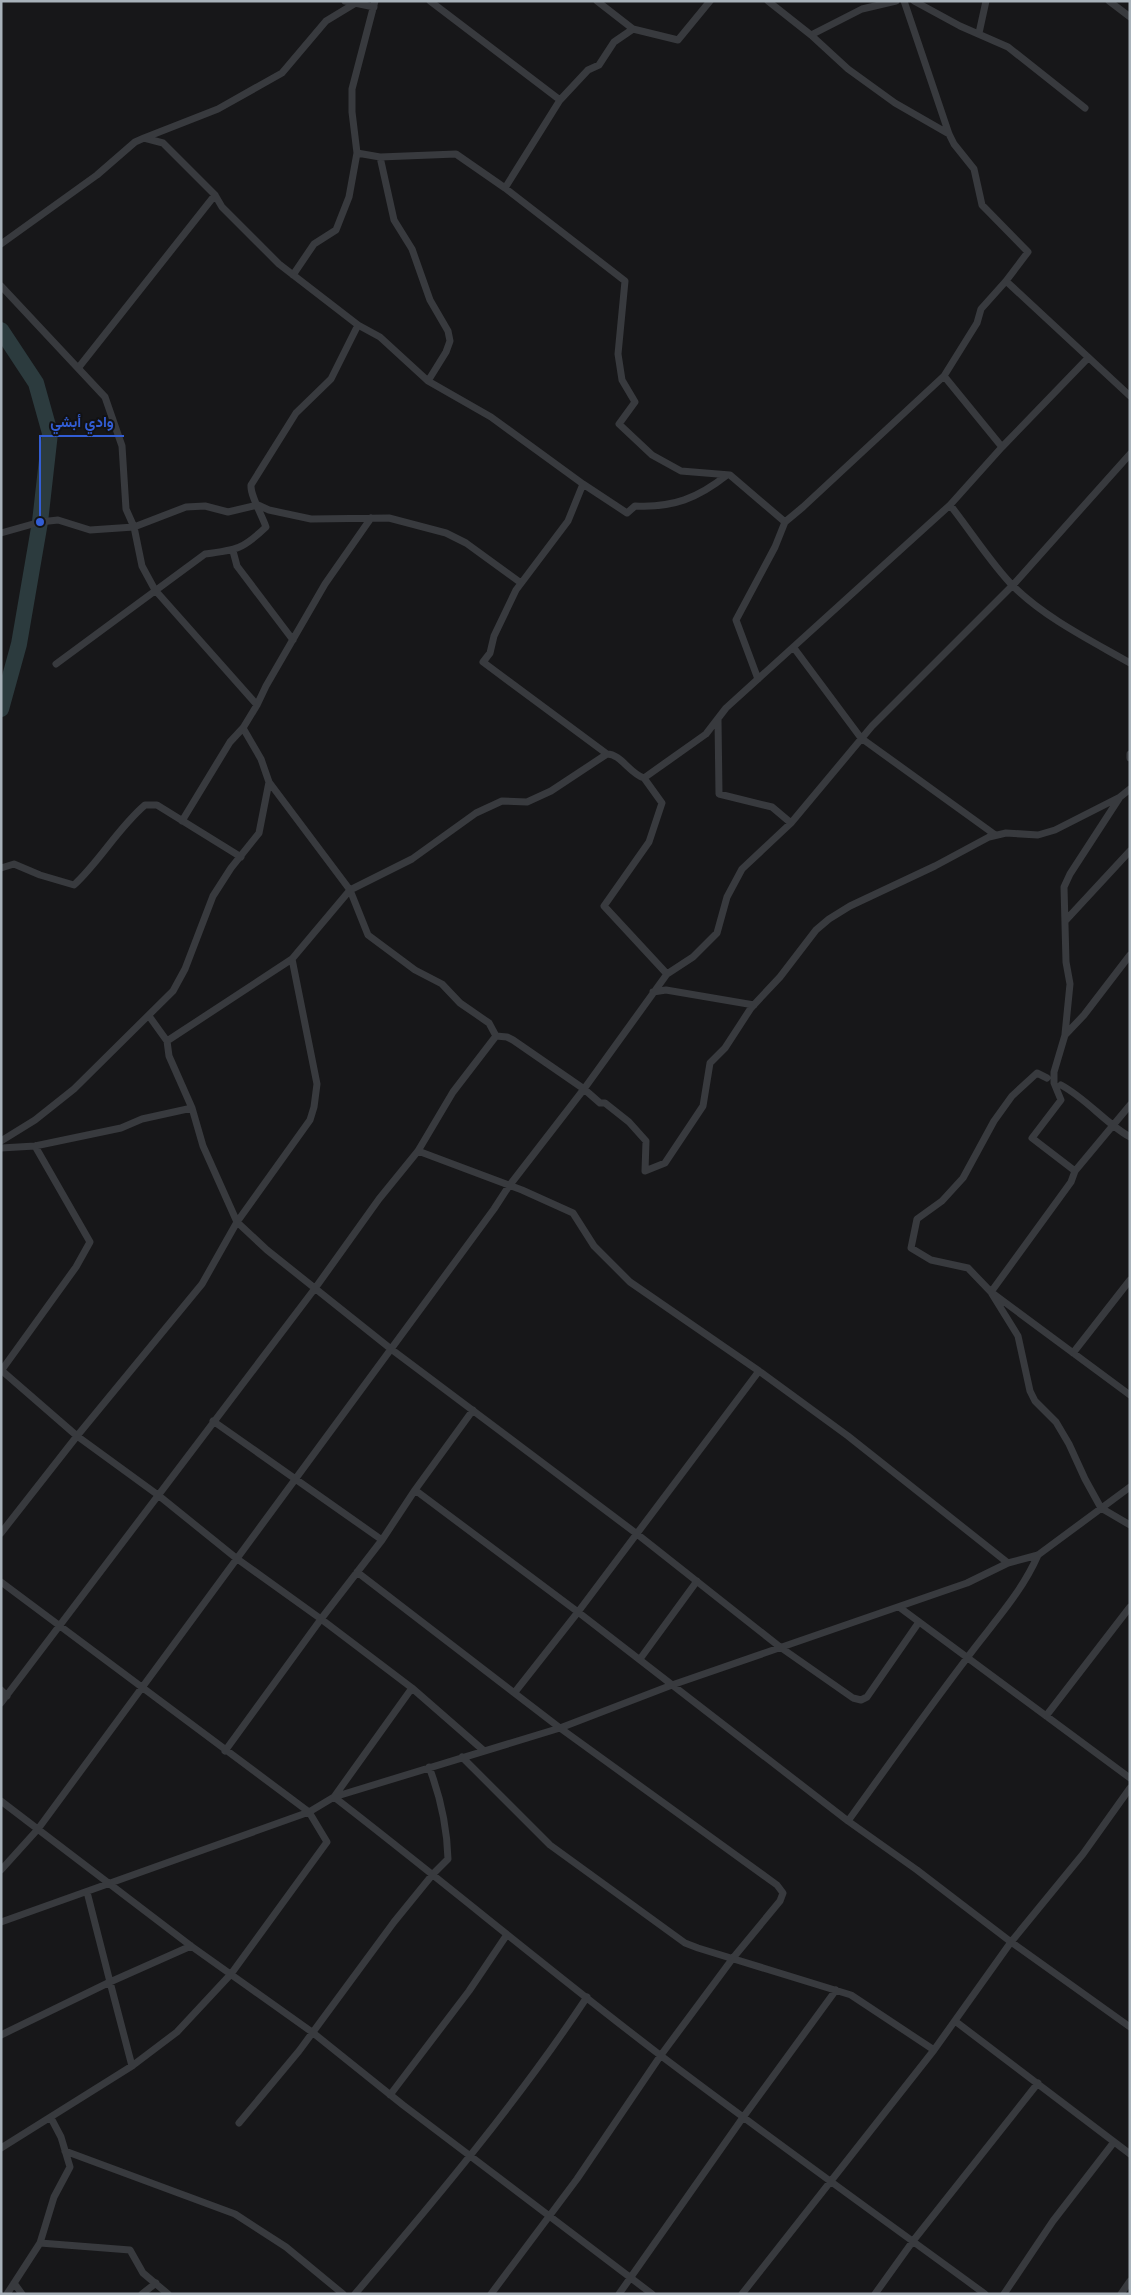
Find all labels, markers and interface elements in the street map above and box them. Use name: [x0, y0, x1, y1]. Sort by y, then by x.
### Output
callout: وادي أبشي: [40, 406, 124, 436]
text: وادي أبشي: [50, 413, 114, 435]

